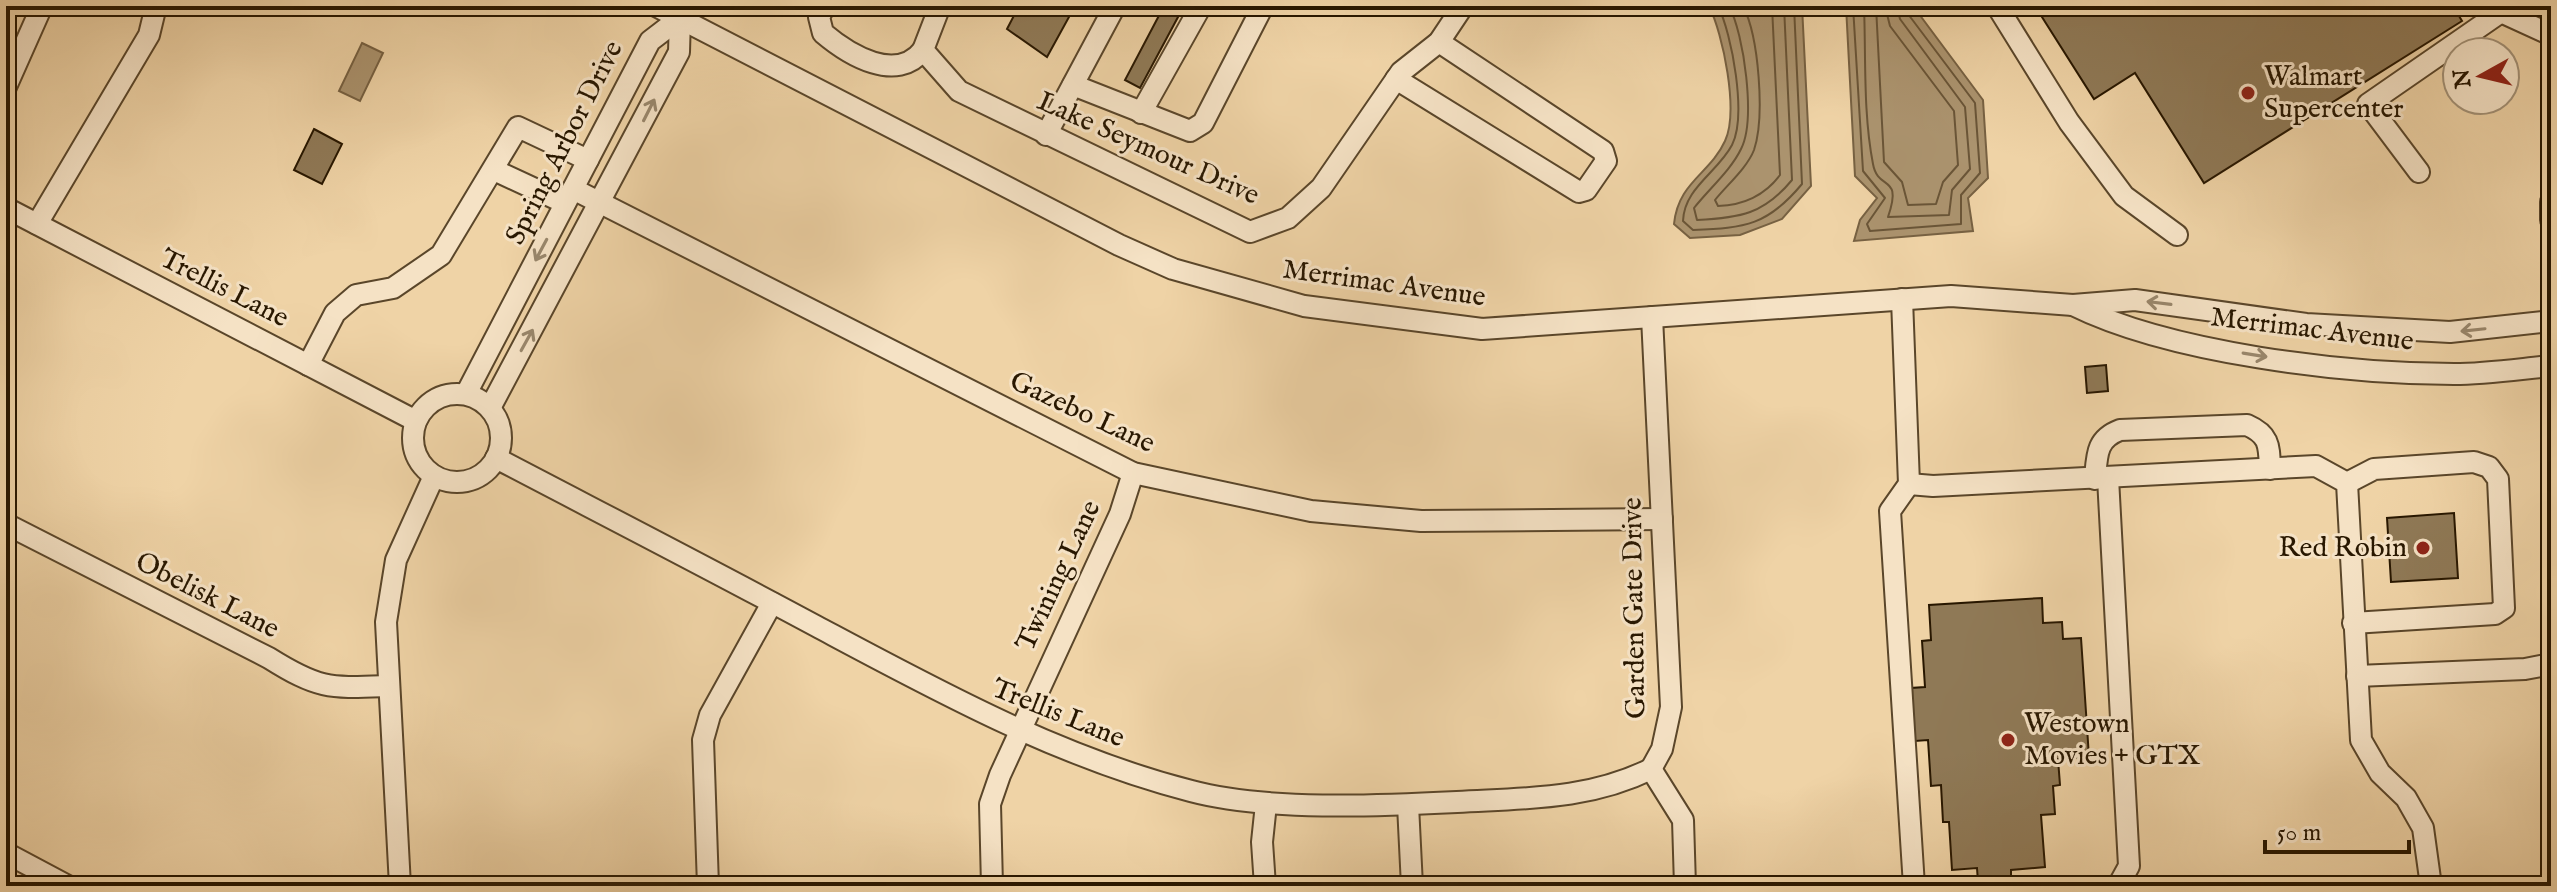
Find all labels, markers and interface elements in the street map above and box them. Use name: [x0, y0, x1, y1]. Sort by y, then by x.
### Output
street label: Spring Arbor Drive: [499, 35, 632, 251]
north arrow: [2441, 36, 2521, 116]
place label: Walmart Supercenter: [2264, 60, 2404, 127]
text: N: [2448, 67, 2479, 91]
street label: Lake Seymour Drive: [1032, 84, 1265, 214]
marker: Walmart Supercenter: [2239, 84, 2257, 102]
one-way arrow: [641, 98, 657, 122]
one-way arrow: [532, 238, 548, 262]
street label: Trellis Lane: [154, 242, 294, 336]
street label: Merrimac Avenue: [1280, 252, 1488, 316]
one-way arrow: [2146, 296, 2173, 311]
street label: Merrimac Avenue: [2208, 300, 2416, 360]
one-way arrow: [2461, 322, 2487, 337]
one-way arrow: [520, 328, 535, 352]
one-way arrow: [2242, 349, 2267, 364]
street label: Gazebo Lane: [1004, 364, 1160, 462]
street label: Twining Lane: [1009, 495, 1109, 657]
street label: Garden Gate Drive: [1616, 497, 1654, 719]
place label: Red Robin: [2278, 531, 2407, 566]
marker: Red Robin: [2414, 539, 2432, 557]
street label: Obelisk Lane: [129, 545, 285, 647]
street label: Trellis Lane: [987, 672, 1130, 756]
place label: Westown Movies + GTX: [2024, 707, 2201, 774]
marker: Westown Movies + GTX: [1999, 731, 2017, 749]
scale bar: [2265, 804, 2409, 854]
text: 50 m: [2277, 818, 2321, 849]

